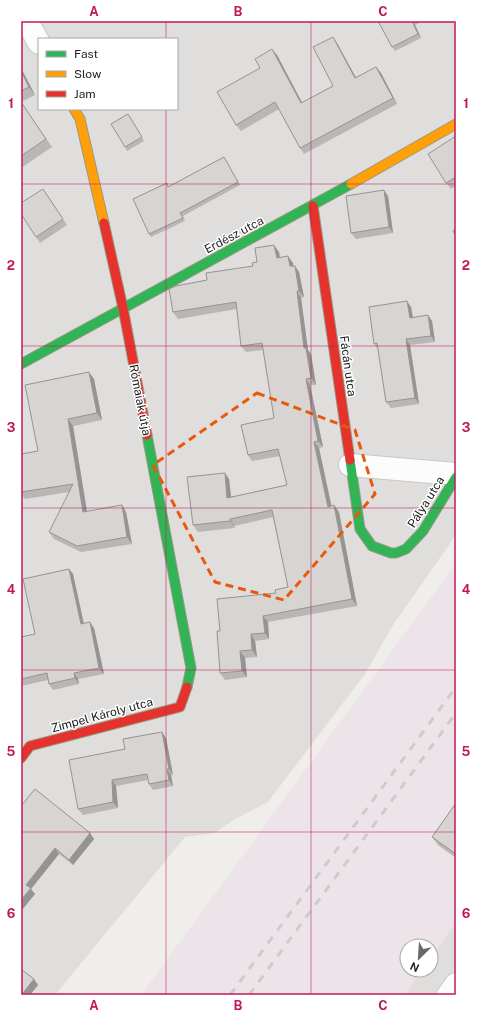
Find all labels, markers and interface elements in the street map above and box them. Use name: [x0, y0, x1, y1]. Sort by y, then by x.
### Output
text: A: [89, 4, 99, 19]
text: B: [234, 4, 243, 19]
text: C: [378, 4, 388, 19]
legend: [38, 38, 178, 110]
text: Fast: [74, 47, 99, 61]
text: Slow: [74, 67, 102, 81]
text: Jam: [74, 87, 96, 101]
text: 1: [8, 96, 14, 111]
text: 1: [463, 96, 469, 111]
street label: Erdész utca: [202, 214, 266, 256]
text: 2: [7, 258, 15, 273]
text: 2: [462, 258, 470, 273]
street label: Fácán utca: [337, 335, 359, 397]
street label: Rómaiak útja: [126, 363, 154, 437]
text: 3: [7, 420, 16, 435]
text: 3: [462, 420, 471, 435]
street label: Pálya utca: [405, 474, 447, 530]
text: 4: [7, 582, 16, 597]
text: 4: [462, 582, 471, 597]
street label: Zimpel Károly utca: [50, 695, 154, 735]
text: 5: [7, 744, 16, 759]
text: 5: [462, 744, 471, 759]
text: 6: [7, 906, 16, 921]
text: 6: [462, 906, 471, 921]
north arrow: [399, 938, 439, 978]
text: N: [408, 960, 421, 974]
text: A: [89, 998, 99, 1013]
text: B: [234, 998, 243, 1013]
text: C: [378, 998, 388, 1013]

